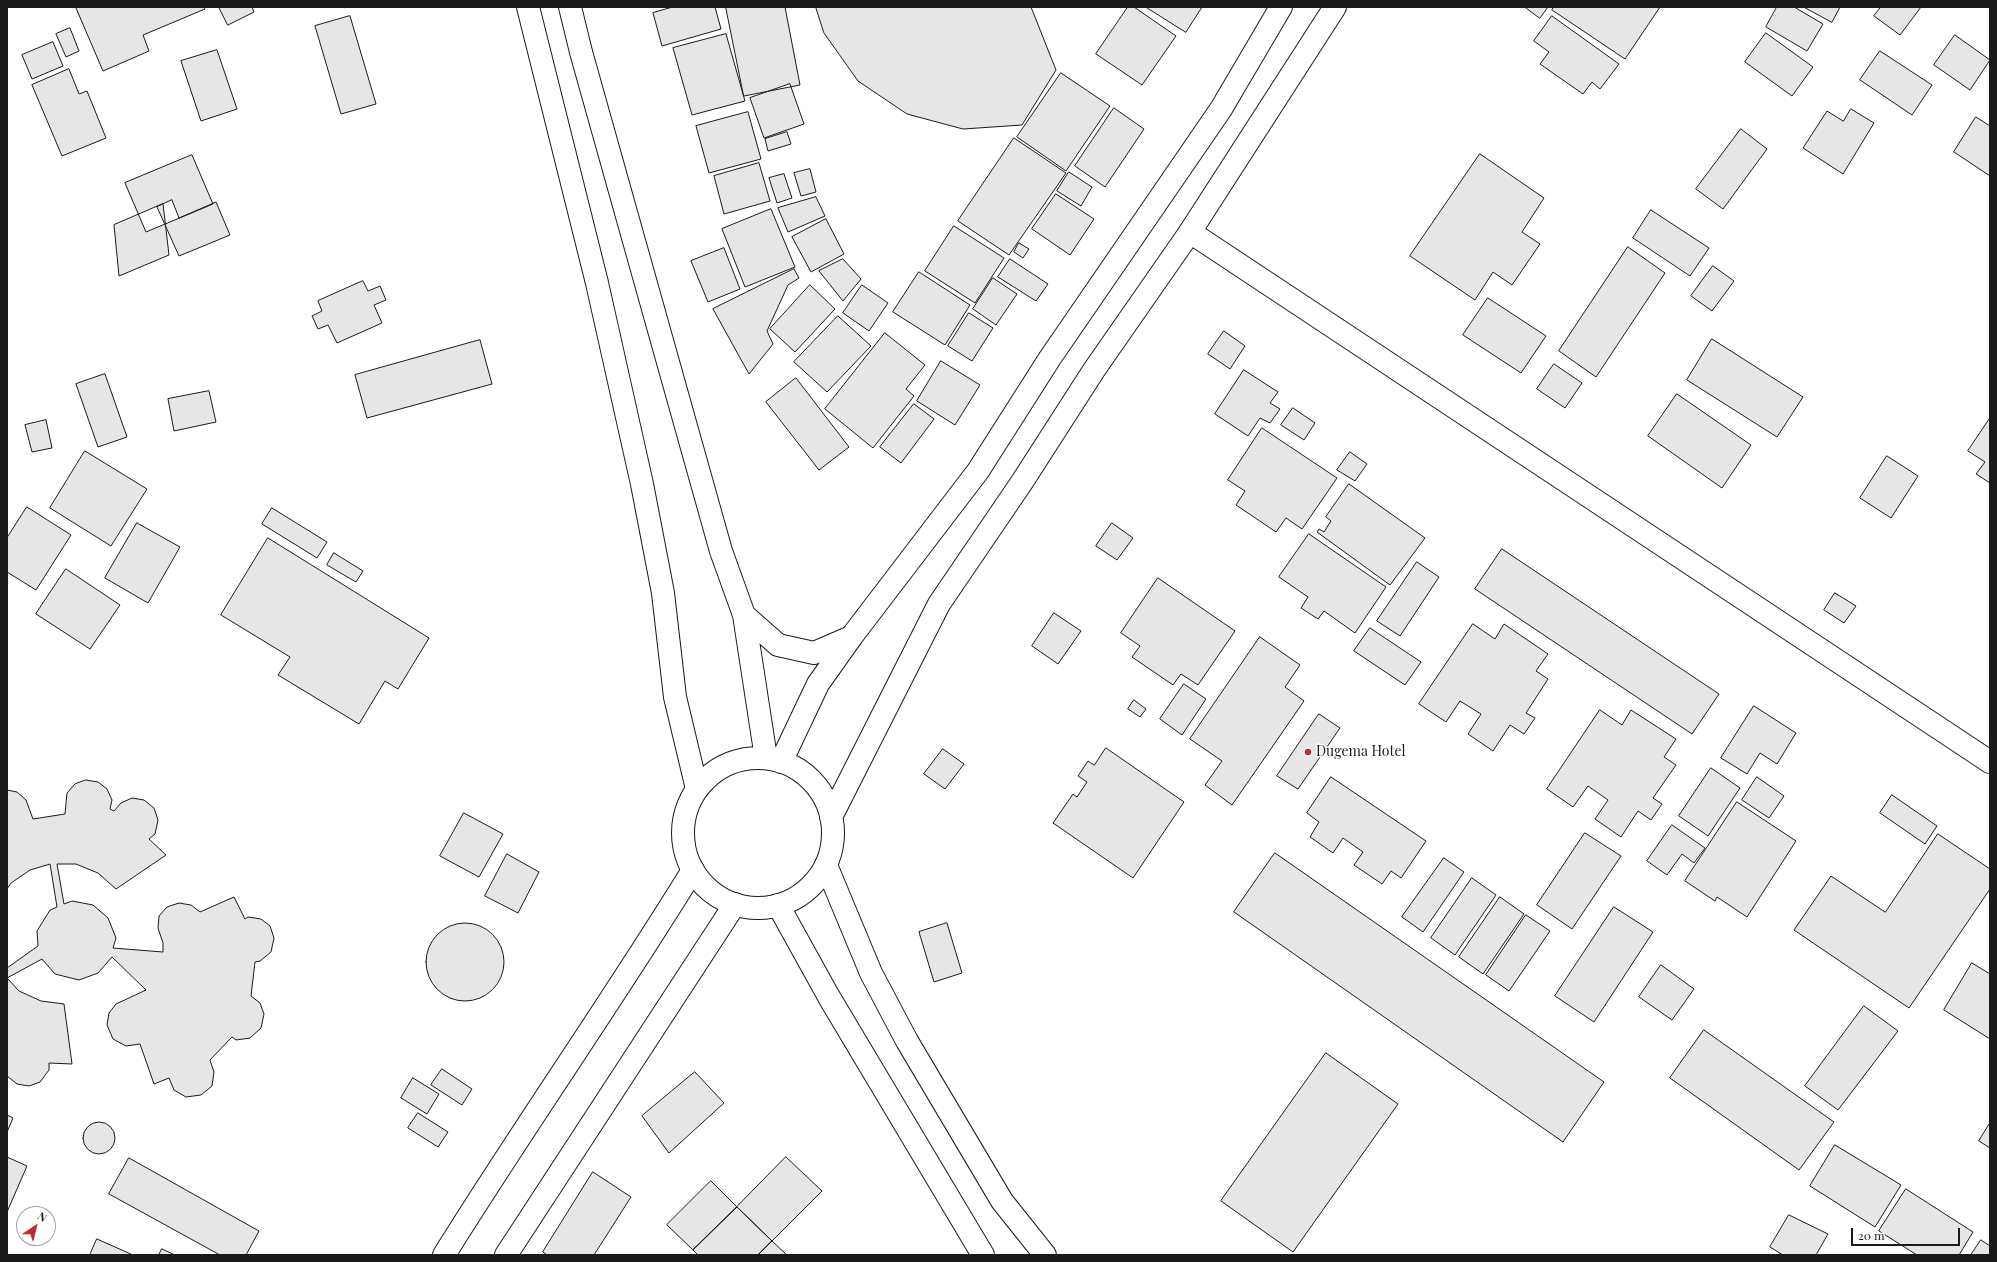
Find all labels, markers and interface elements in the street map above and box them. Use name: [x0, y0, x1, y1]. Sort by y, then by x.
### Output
place label: Dugema Hotel: [1316, 744, 1406, 760]
marker: Dugema Hotel: [1303, 747, 1313, 757]
north arrow: [16, 1206, 56, 1246]
text: N: [35, 1208, 50, 1225]
scale bar: [1853, 1220, 1962, 1246]
text: 20 m: [1858, 1227, 1885, 1243]

